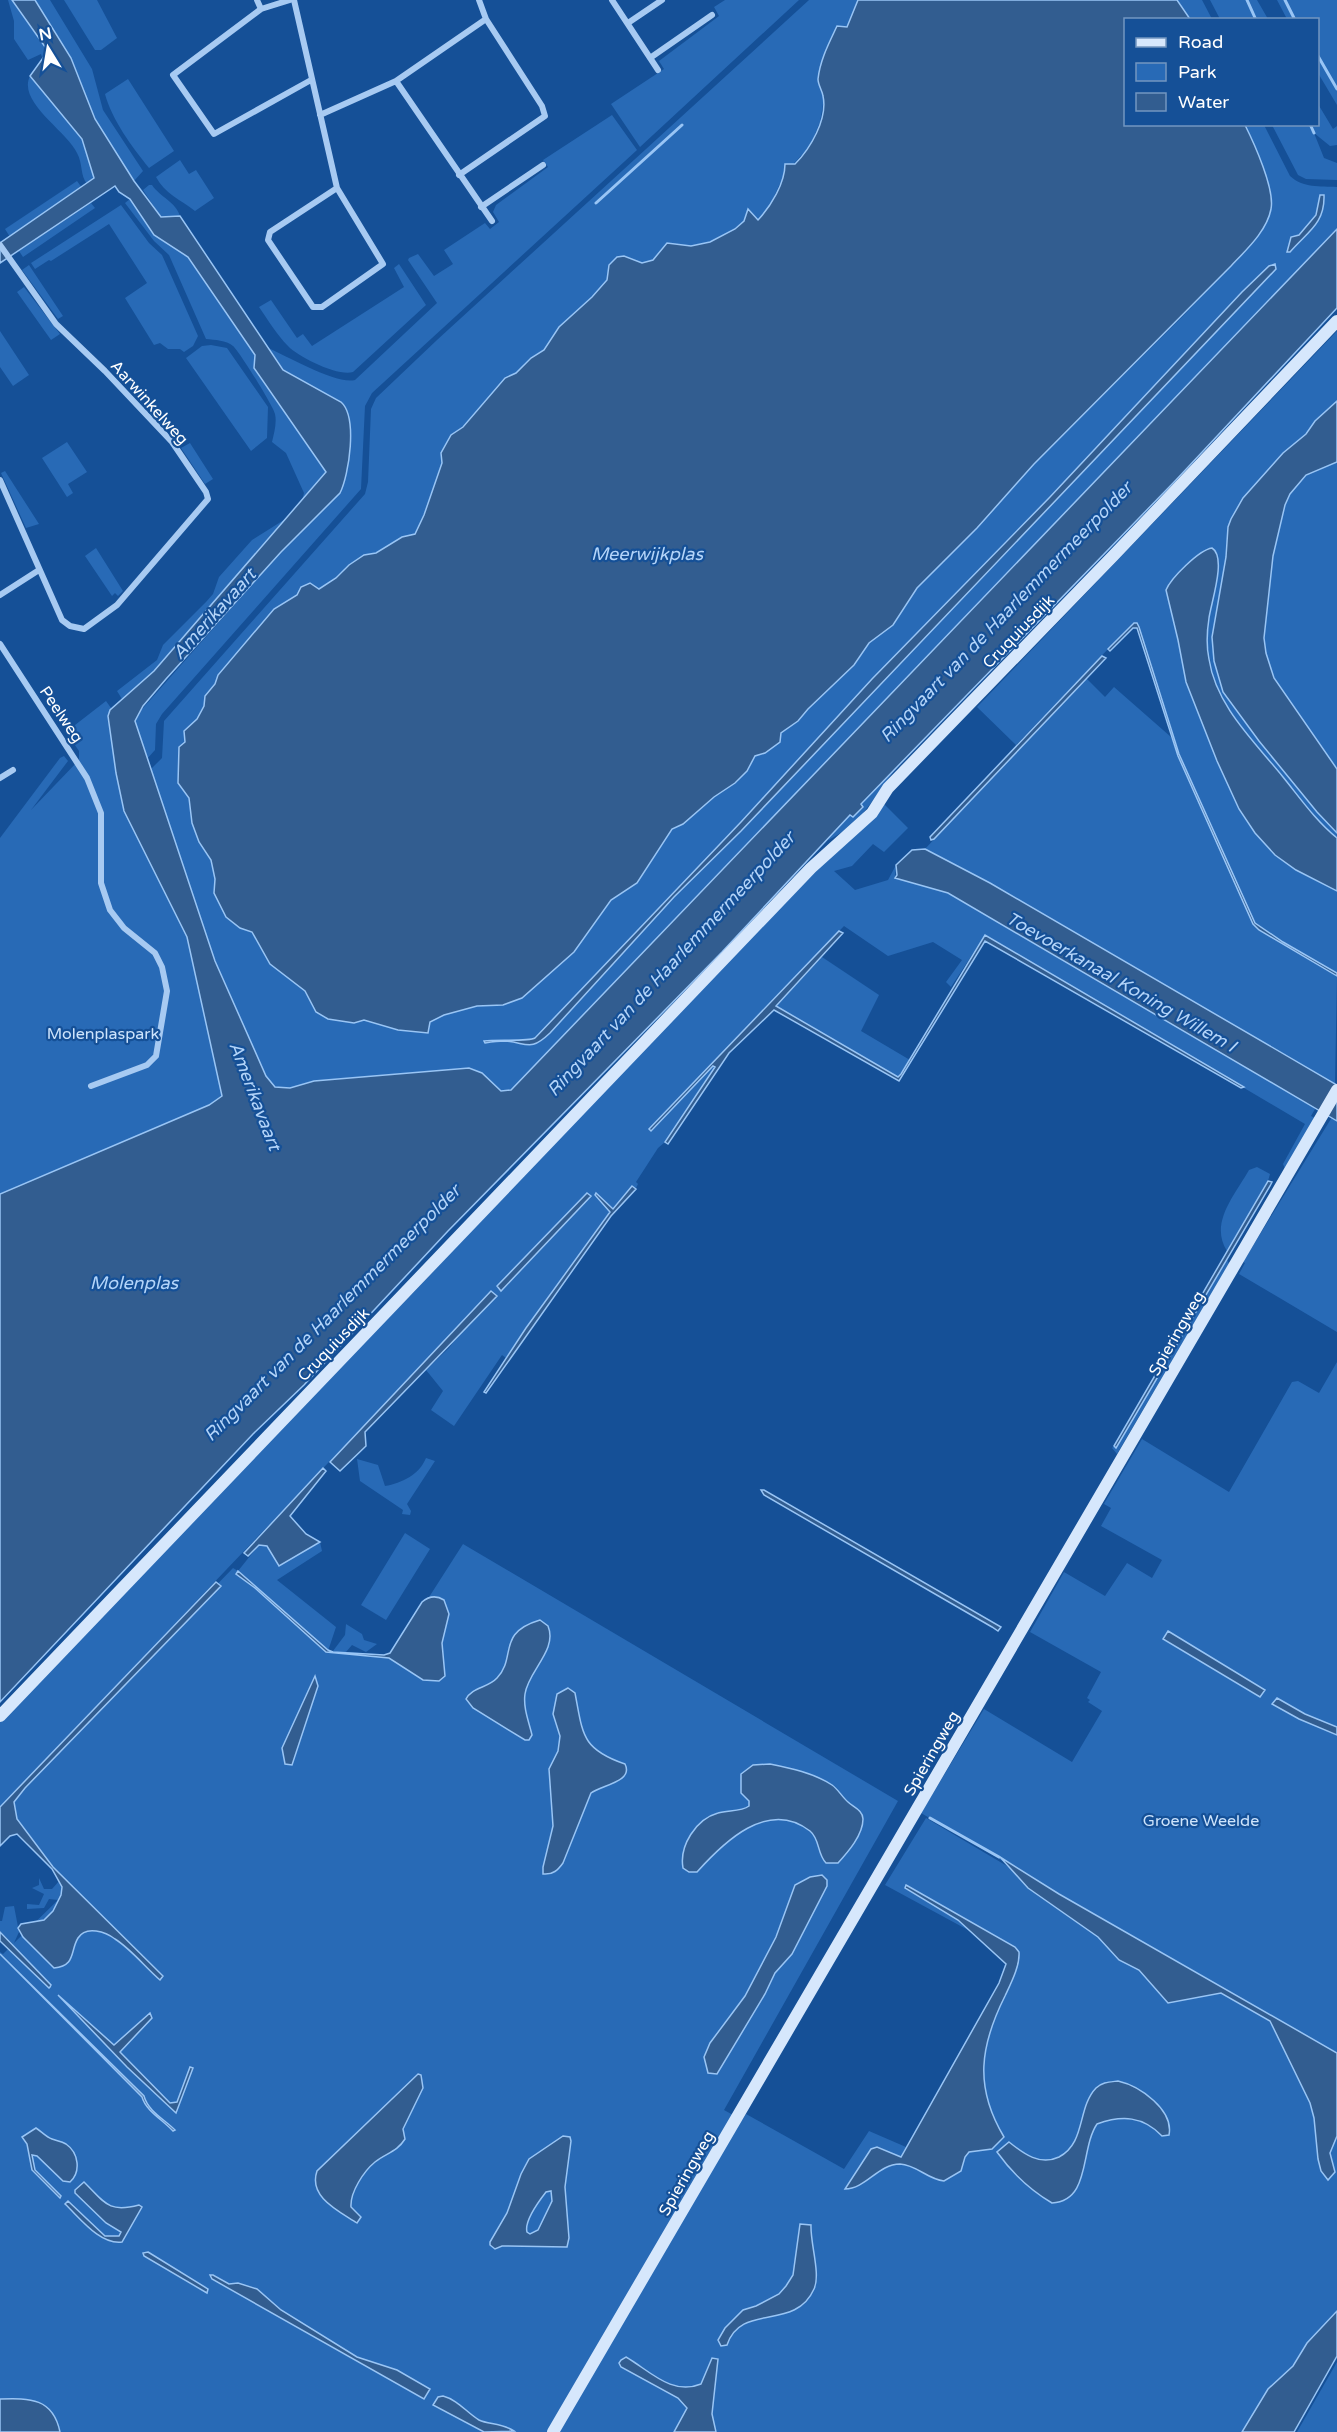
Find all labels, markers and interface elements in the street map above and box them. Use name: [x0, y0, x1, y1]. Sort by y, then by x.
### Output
north arrow: [18, 18, 78, 78]
legend: [1124, 18, 1319, 126]
text: N: [37, 23, 54, 45]
text: Road: [1178, 31, 1223, 53]
text: Park: [1178, 61, 1217, 83]
text: Water: [1178, 91, 1229, 113]
street label: Aarwinkelweg: [106, 356, 192, 449]
water label: Ringvaart van de Haarlemmermeerpolder: [875, 476, 1138, 747]
water label: Meerwijkplas: [591, 543, 704, 565]
water label: Amerikavaart: [168, 563, 262, 664]
street label: Cruquiusdijk: [979, 590, 1059, 673]
street label: Peelweg: [35, 682, 87, 747]
water label: Ringvaart van de Haarlemmermeerpolder: [542, 826, 801, 1101]
water label: Toevoerkanaal Koning Willem I: [1002, 907, 1241, 1058]
park label: Molenplaspark: [47, 1024, 159, 1044]
water label: Amerikavaart: [224, 1039, 287, 1155]
water label: Ringvaart van de Haarlemmermeerpolder: [199, 1179, 466, 1446]
water label: Molenplas: [90, 1272, 180, 1294]
street label: Spieringweg: [1145, 1288, 1209, 1379]
street label: Cruquiusdijk: [294, 1303, 374, 1386]
street label: Spieringweg: [900, 1708, 964, 1799]
park label: Groene Weelde: [1143, 1811, 1259, 1831]
street label: Spieringweg: [655, 2128, 719, 2219]

